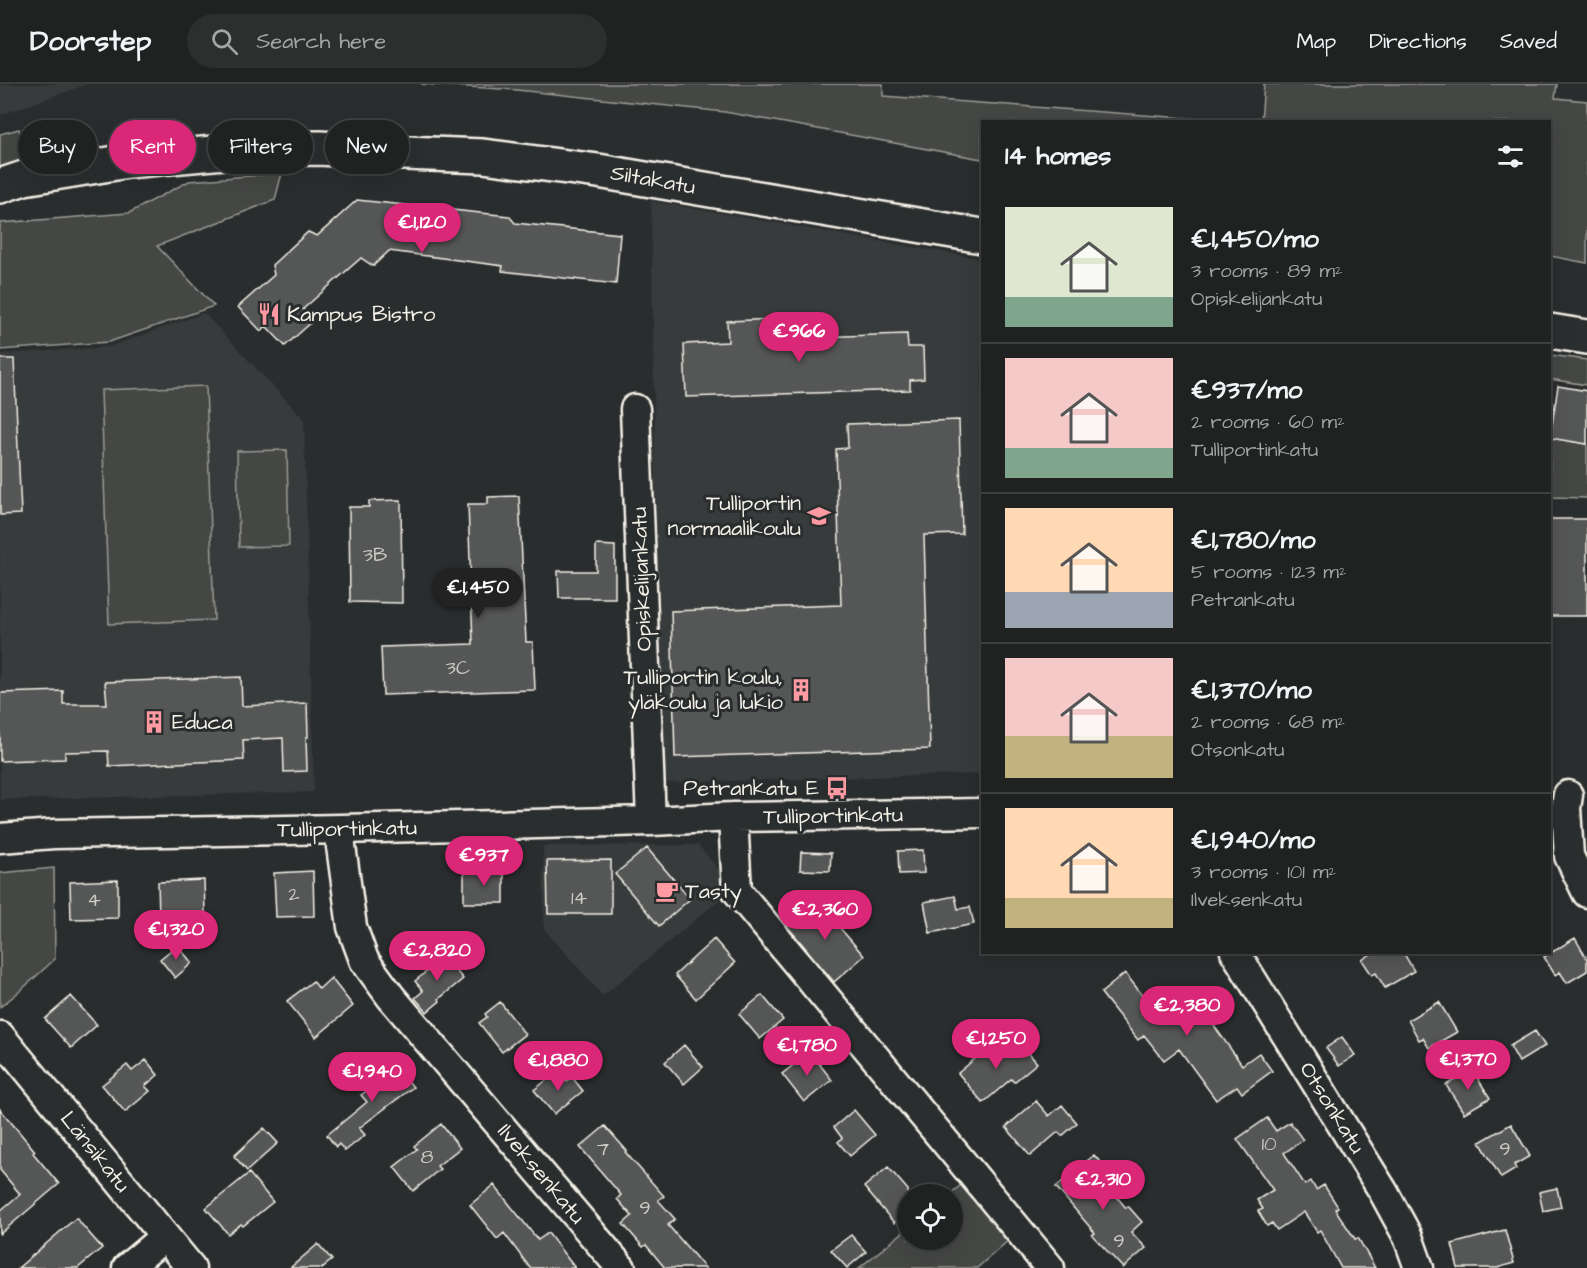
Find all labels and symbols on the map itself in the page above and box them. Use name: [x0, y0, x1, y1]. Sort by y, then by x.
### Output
street label: Siltakatu: [608, 157, 698, 203]
pin: €1,120: [373, 203, 471, 254]
place label: Kampus Bistro: [287, 299, 436, 330]
restaurant icon: Kampus Bistro: [256, 301, 282, 327]
pin: €966: [763, 312, 835, 363]
place label: Tulliportin normaalikoulu: [667, 488, 801, 544]
school or university icon: Tulliportin normaalikoulu: [806, 503, 832, 529]
street label: Opiskelijankatu: [624, 506, 660, 652]
house number: 3B: [363, 541, 387, 569]
pin: €1,450: [429, 568, 527, 619]
house number: 3C: [446, 654, 470, 682]
place label: Tulliportin koulu, yläkoulu ja lukio: [623, 662, 784, 719]
building icon: Tulliportin koulu, yläkoulu ja lukio: [788, 677, 814, 703]
place label: Educa: [172, 707, 233, 738]
building icon: Educa: [141, 709, 167, 735]
place label: Petrankatu E: [683, 773, 819, 804]
bus stop icon: Petrankatu E: [824, 775, 850, 801]
street label: Tulliportinkatu: [763, 799, 903, 833]
street label: Tulliportinkatu: [277, 812, 417, 846]
pin: €937: [448, 836, 520, 887]
place label: Tasty: [685, 876, 742, 908]
cafe icon: Tasty: [654, 878, 680, 904]
house number: 2: [288, 880, 300, 908]
house number: 14: [571, 884, 587, 912]
house number: 4: [87, 886, 101, 914]
pin: €2,360: [776, 890, 874, 941]
pin: €1,320: [127, 910, 225, 961]
pin: €2,820: [388, 931, 486, 982]
pin: €2,380: [1138, 986, 1236, 1037]
pin: €1,250: [947, 1019, 1045, 1070]
pin: €1,780: [758, 1026, 856, 1077]
pin: €1,370: [1419, 1040, 1517, 1091]
pin: €1,880: [509, 1041, 607, 1092]
pin: €1,940: [323, 1052, 421, 1103]
street label: Otsonkatu: [1292, 1056, 1372, 1160]
street label: Länsikatu: [53, 1105, 137, 1199]
street label: Ilveksenkatu: [490, 1117, 592, 1231]
house number: 10: [1261, 1130, 1277, 1158]
house number: 7: [597, 1135, 609, 1163]
house number: 9: [1499, 1135, 1511, 1163]
house number: 8: [421, 1143, 434, 1171]
pin: €2,310: [1054, 1160, 1152, 1211]
house number: 9: [639, 1194, 651, 1222]
house number: 9: [1113, 1227, 1125, 1255]

